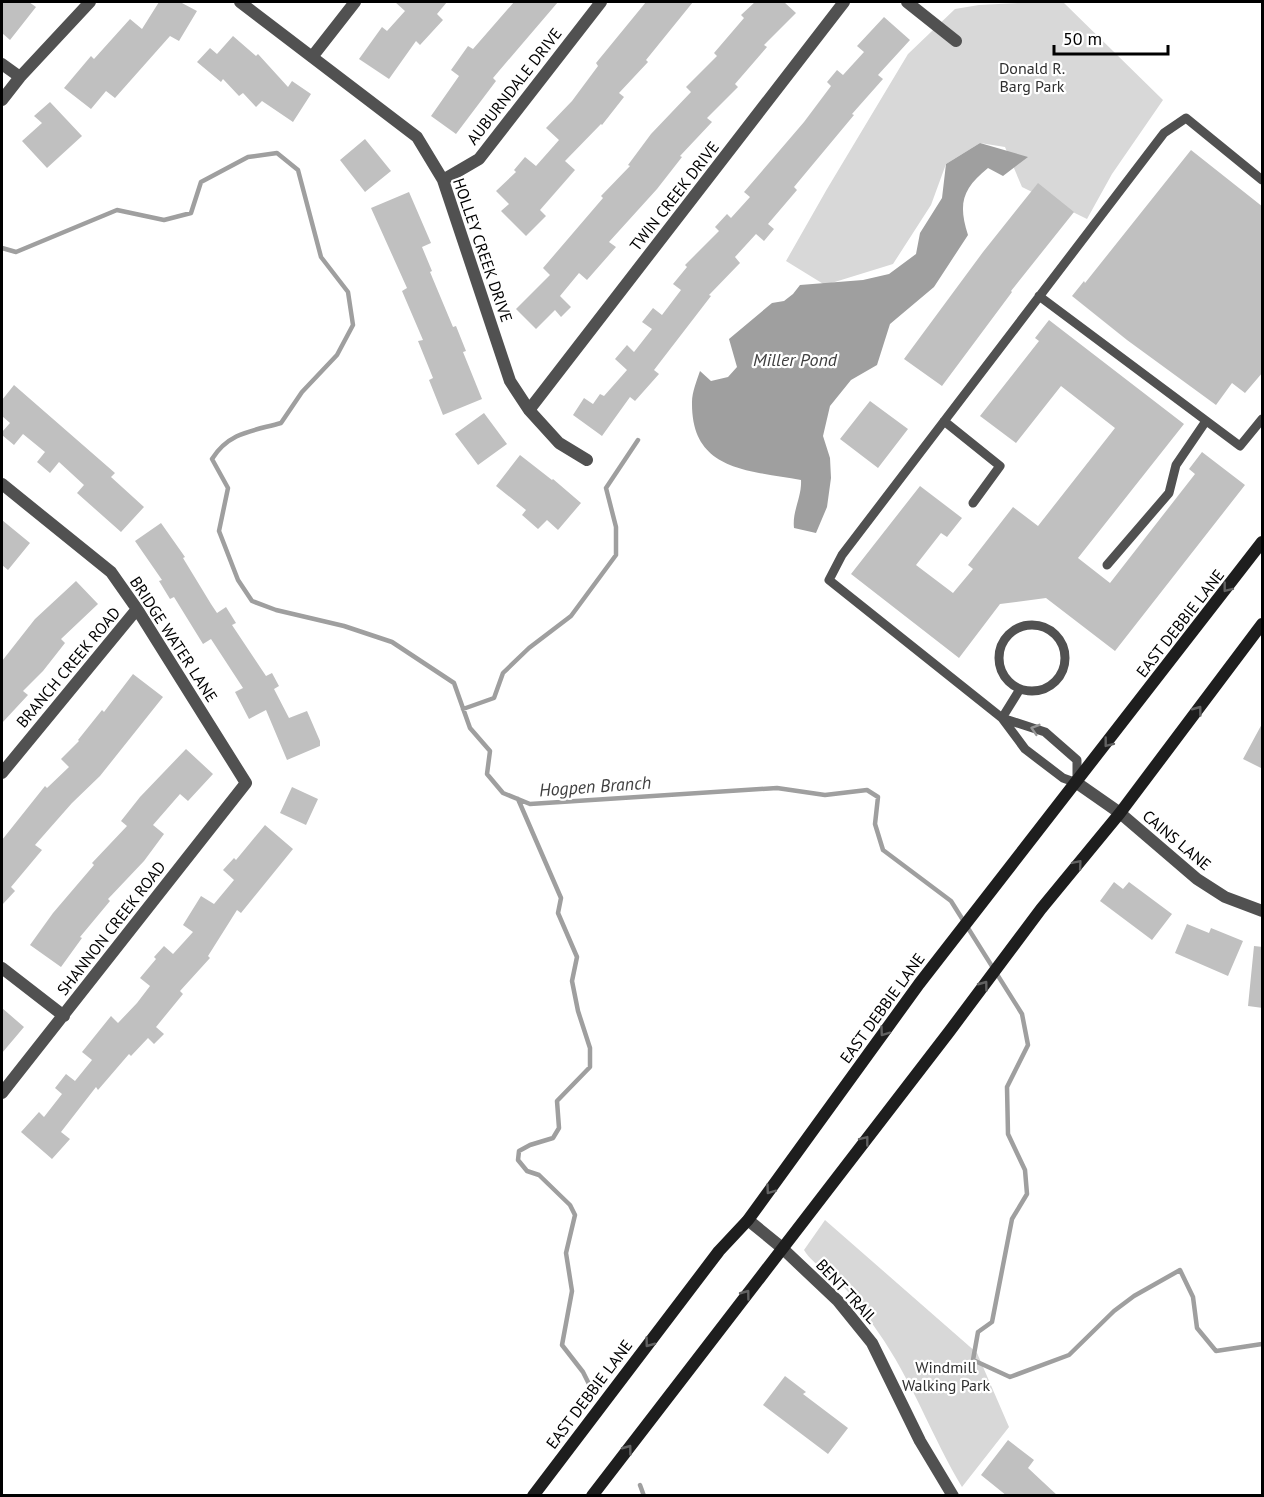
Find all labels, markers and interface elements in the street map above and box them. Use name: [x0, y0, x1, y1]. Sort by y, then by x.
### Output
scale bar: [1054, 18, 1168, 56]
street label: AUBURNDALE DRIVE: [462, 24, 566, 148]
text: 50 m: [1063, 27, 1102, 50]
park label: Donald R. Barg Park: [999, 58, 1065, 96]
street label: TWIN CREEK DRIVE: [625, 137, 723, 255]
street label: HOLLEY CREEK DRIVE: [449, 175, 517, 325]
water label: Miller Pond: [753, 348, 838, 371]
street label: EAST DEBBIE LANE: [1132, 565, 1228, 681]
street label: BRIDGE WATER LANE: [126, 572, 222, 706]
one-way arrow: [1223, 582, 1234, 593]
street label: BRANCH CREEK ROAD: [12, 603, 124, 731]
one-way arrow: [1191, 706, 1202, 717]
one-way arrow: [1030, 723, 1041, 736]
one-way arrow: [1104, 736, 1115, 747]
water label: Hogpen Branch: [538, 771, 652, 801]
street label: CAINS LANE: [1139, 806, 1215, 874]
street label: SHANNON CREEK ROAD: [52, 857, 170, 999]
one-way arrow: [1071, 860, 1082, 871]
street label: EAST DEBBIE LANE: [835, 949, 929, 1067]
one-way arrow: [976, 981, 987, 992]
one-way arrow: [881, 1025, 892, 1036]
one-way arrow: [857, 1135, 868, 1146]
one-way arrow: [766, 1183, 777, 1194]
street label: BENT TRAIL: [812, 1255, 882, 1327]
one-way arrow: [738, 1290, 749, 1301]
street label: EAST DEBBIE LANE: [542, 1336, 636, 1452]
one-way arrow: [645, 1336, 656, 1347]
park label: Windmill Walking Park: [902, 1357, 990, 1395]
one-way arrow: [620, 1445, 631, 1456]

